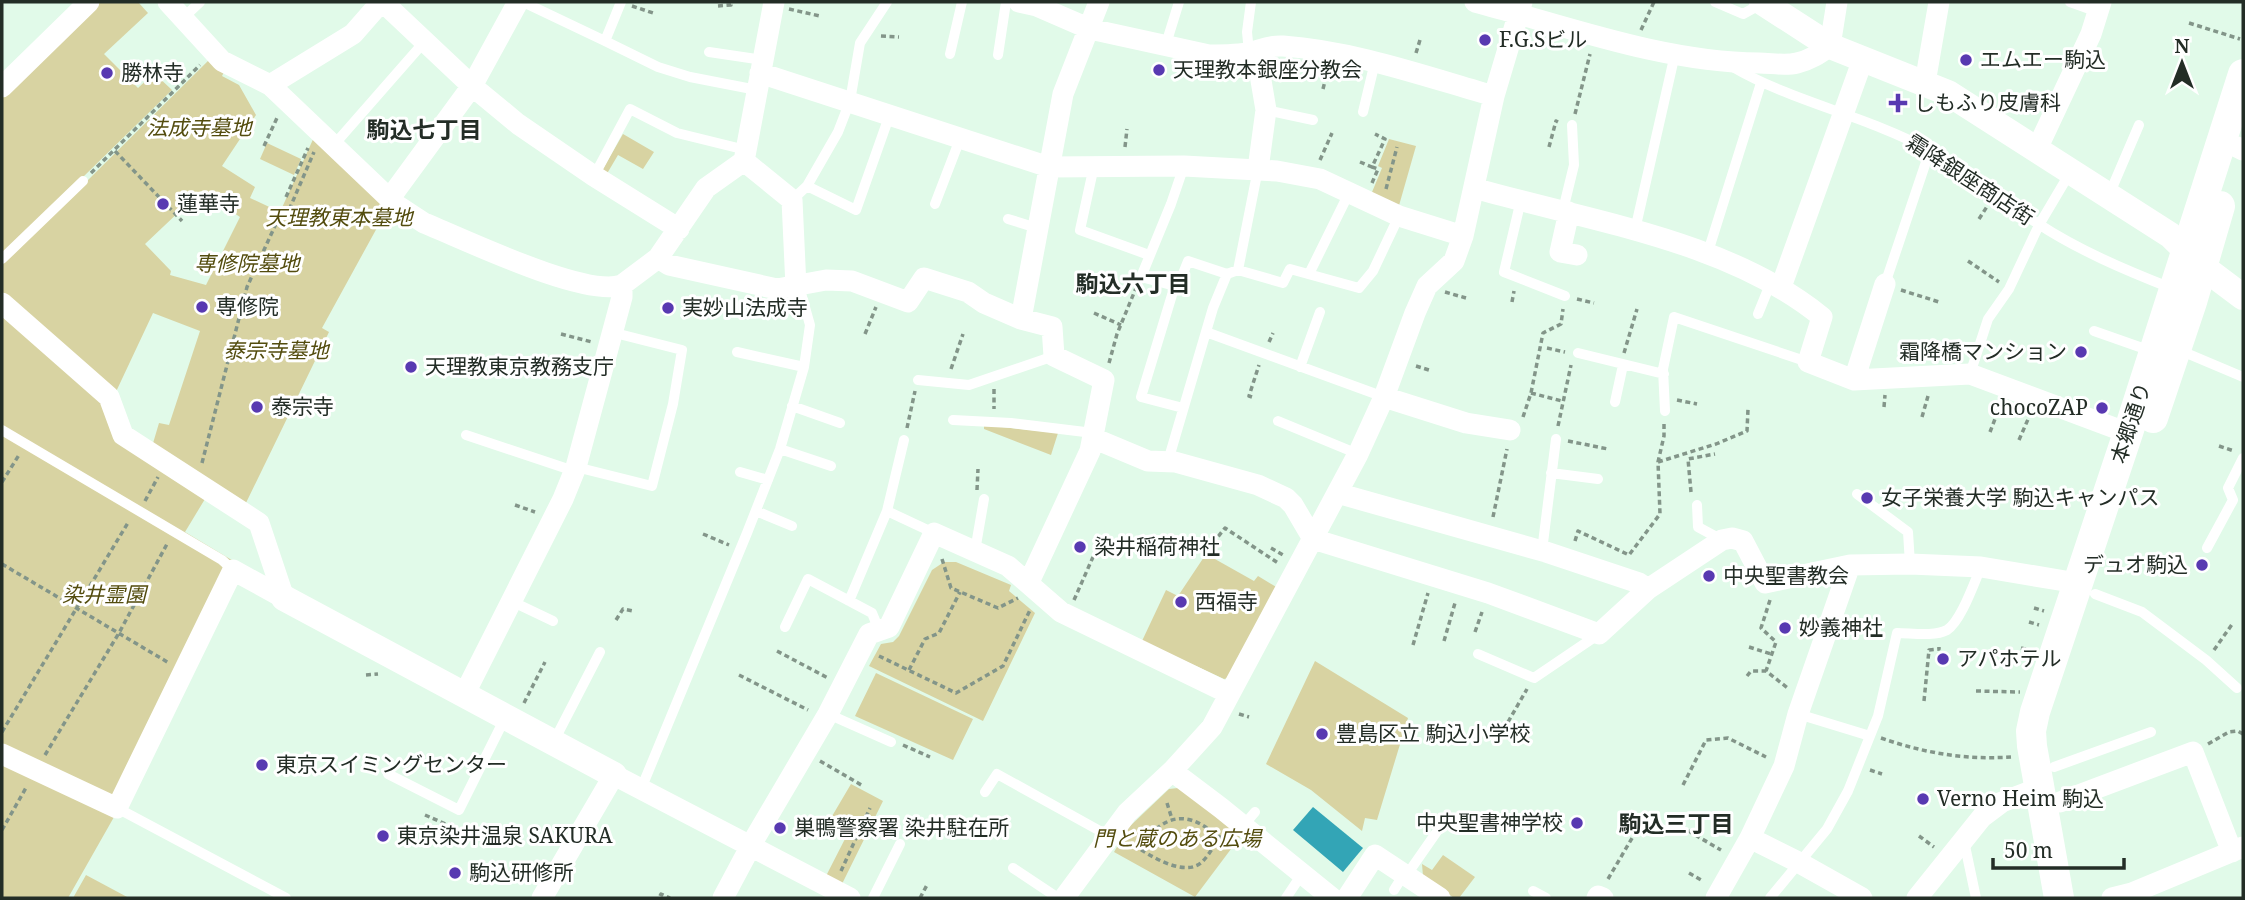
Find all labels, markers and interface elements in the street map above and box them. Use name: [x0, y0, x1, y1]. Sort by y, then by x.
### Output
place label: F.G.Sビル: [1499, 25, 1587, 53]
north arrow: [2147, 28, 2217, 98]
marker: F.G.Sビル: [1477, 32, 1493, 48]
text: N: [2175, 33, 2190, 59]
place label: エムエー駒込: [1980, 45, 2106, 73]
marker: エムエー駒込: [1958, 52, 1974, 68]
place label: 天理教本銀座分教会: [1173, 55, 1362, 83]
place label: 勝林寺: [121, 58, 184, 86]
marker: 天理教本銀座分教会: [1151, 62, 1167, 78]
marker: 勝林寺: [99, 65, 115, 81]
place label: しもふり皮膚科: [1914, 88, 2061, 116]
marker: しもふり皮膚科: [1888, 93, 1908, 113]
park label: 法成寺墓地: [147, 113, 253, 141]
district label: 駒込七丁目: [367, 113, 482, 145]
street label: 霜降銀座商店街: [1901, 127, 2040, 231]
place label: 蓮華寺: [177, 189, 240, 217]
marker: 蓮華寺: [155, 196, 171, 212]
park label: 天理教東本墓地: [266, 203, 414, 231]
park label: 専修院墓地: [195, 249, 301, 277]
district label: 駒込六丁目: [1076, 267, 1191, 299]
place label: 専修院: [216, 292, 279, 320]
place label: 実妙山法成寺: [682, 293, 808, 321]
marker: 専修院: [194, 299, 210, 315]
marker: 実妙山法成寺: [660, 300, 676, 316]
park label: 泰宗寺墓地: [224, 336, 330, 364]
place label: 霜降橋マンション: [1899, 337, 2067, 365]
marker: 霜降橋マンション: [2073, 344, 2089, 360]
place label: 天理教東京教務支庁: [425, 352, 614, 380]
marker: 天理教東京教務支庁: [403, 359, 419, 375]
street label: 本郷通り: [2104, 378, 2156, 467]
place label: 泰宗寺: [271, 392, 334, 420]
place label: chocoZAP: [1990, 393, 2088, 421]
marker: 泰宗寺: [249, 399, 265, 415]
marker: chocoZAP: [2094, 400, 2110, 416]
place label: 女子栄養大学 駒込キャンパス: [1881, 483, 2159, 511]
marker: 女子栄養大学 駒込キャンパス: [1859, 490, 1875, 506]
place label: 染井稲荷神社: [1094, 532, 1220, 560]
marker: 染井稲荷神社: [1072, 539, 1088, 555]
place label: デュオ駒込: [2083, 550, 2188, 578]
marker: デュオ駒込: [2194, 557, 2210, 573]
place label: 中央聖書教会: [1723, 561, 1849, 589]
marker: 中央聖書教会: [1701, 568, 1717, 584]
park label: 染井霊園: [62, 580, 149, 608]
place label: 西福寺: [1195, 587, 1258, 615]
marker: 西福寺: [1173, 594, 1189, 610]
place label: 妙義神社: [1799, 613, 1883, 641]
marker: 妙義神社: [1777, 620, 1793, 636]
place label: アパホテル: [1957, 644, 2062, 672]
marker: アパホテル: [1935, 651, 1951, 667]
place label: 豊島区立 駒込小学校: [1336, 719, 1530, 747]
marker: 豊島区立 駒込小学校: [1314, 726, 1330, 742]
place label: 東京スイミングセンター: [276, 750, 507, 778]
marker: 東京スイミングセンター: [254, 757, 270, 773]
place label: Verno Heim 駒込: [1937, 784, 2104, 812]
marker: Verno Heim 駒込: [1915, 791, 1931, 807]
district label: 駒込三丁目: [1619, 807, 1734, 839]
place label: 中央聖書神学校: [1416, 808, 1563, 836]
place label: 巣鴨警察署 染井駐在所: [794, 813, 1009, 841]
marker: 中央聖書神学校: [1569, 815, 1585, 831]
marker: 巣鴨警察署 染井駐在所: [772, 820, 788, 836]
place label: 東京染井温泉 SAKURA: [397, 821, 613, 849]
park label: 門と蔵のある広場: [1093, 824, 1263, 852]
scale bar: [1993, 827, 2124, 871]
marker: 東京染井温泉 SAKURA: [375, 828, 391, 844]
text: 50 m: [2004, 836, 2053, 864]
place label: 駒込研修所: [469, 858, 574, 886]
marker: 駒込研修所: [447, 865, 463, 881]

